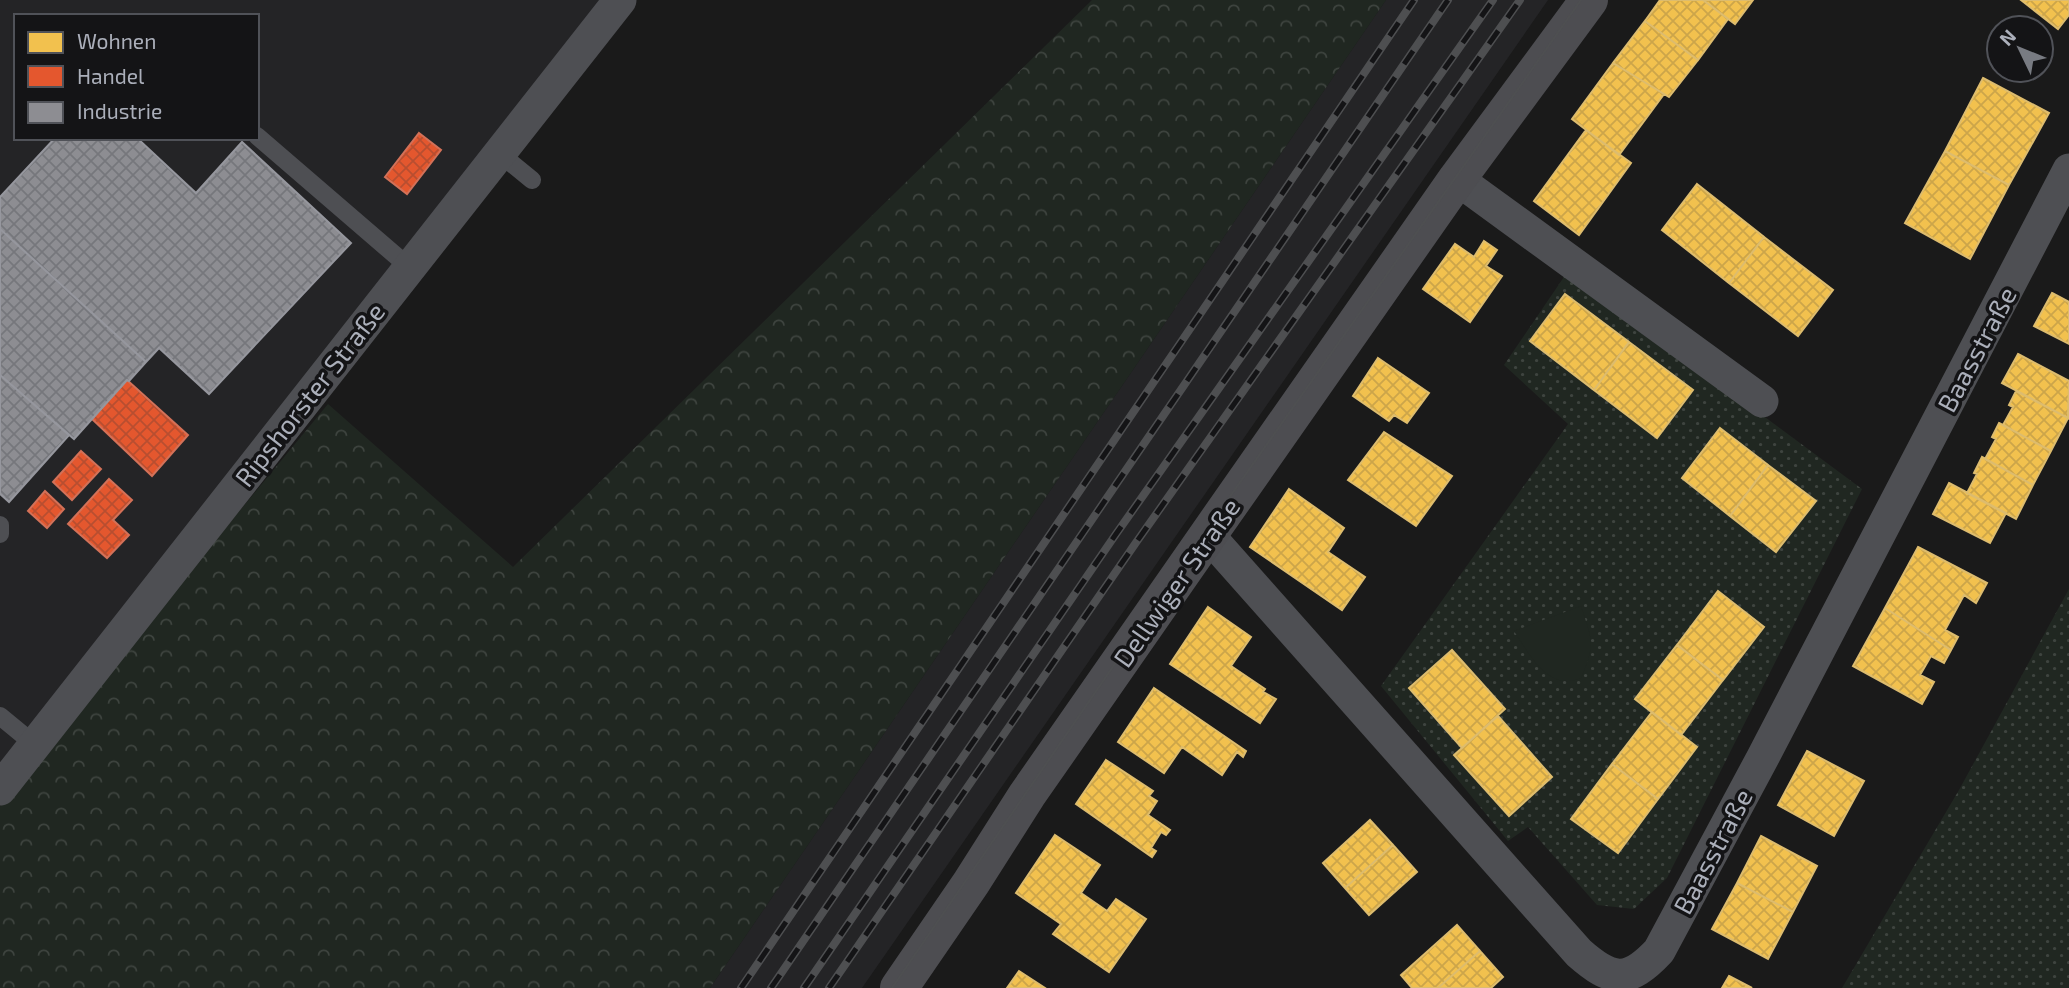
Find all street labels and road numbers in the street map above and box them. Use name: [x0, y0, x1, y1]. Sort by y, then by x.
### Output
street label: Baasstraße: [1930, 281, 2022, 417]
street label: Ripshorster Straße: [228, 296, 390, 492]
street label: Dellwiger Straße: [1106, 492, 1246, 672]
street label: Baasstraße: [1666, 783, 1758, 919]

